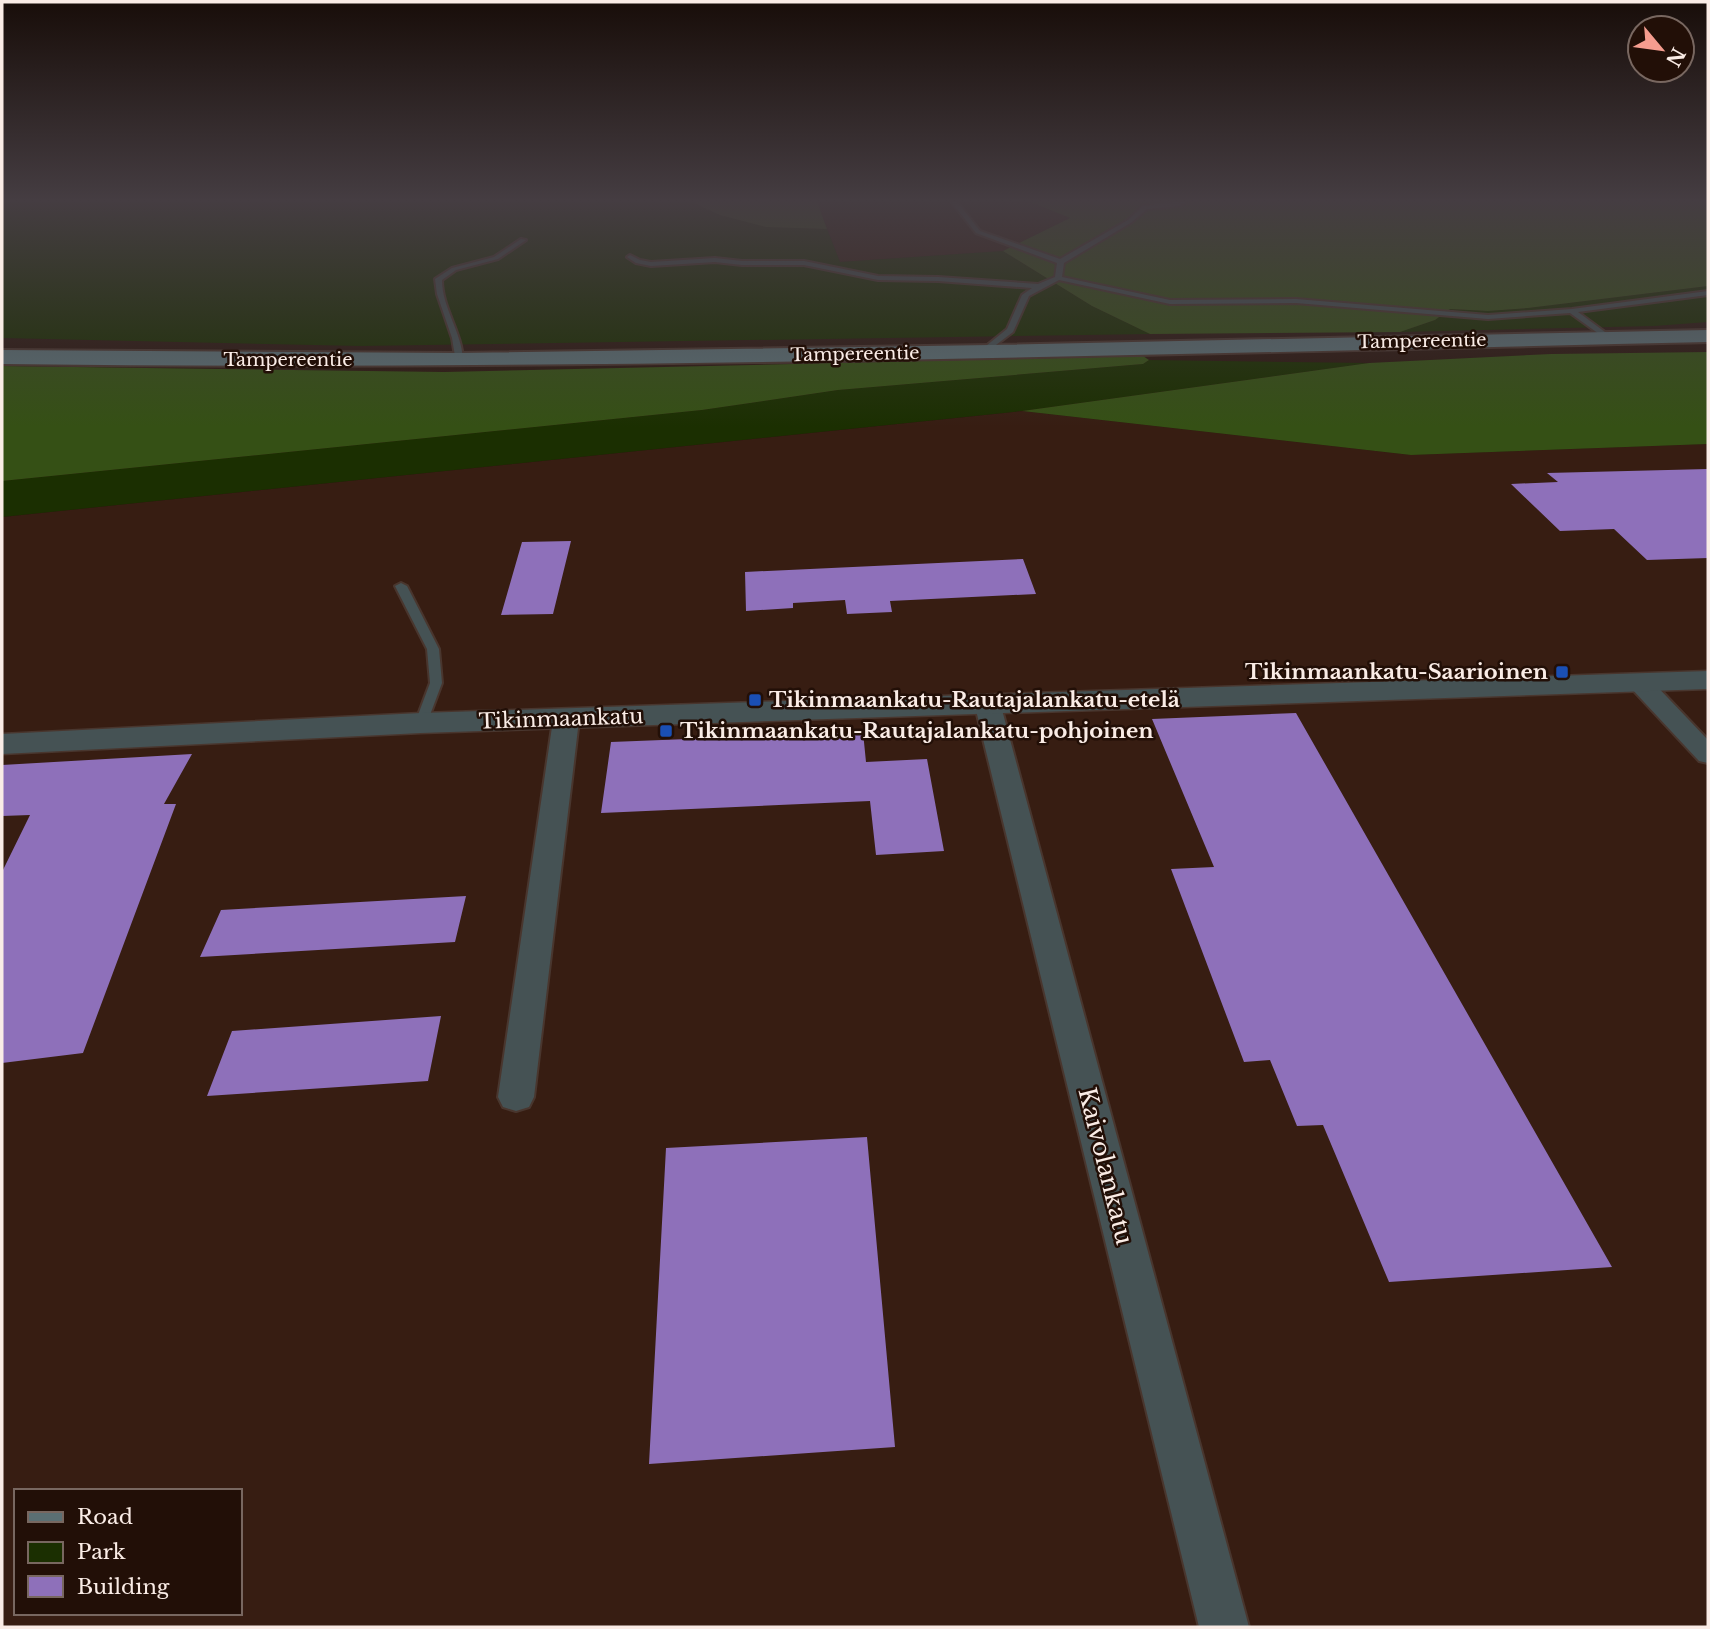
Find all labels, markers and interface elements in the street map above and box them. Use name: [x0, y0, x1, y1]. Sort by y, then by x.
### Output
north arrow: [1626, 14, 1696, 84]
text: N: [1661, 44, 1690, 71]
street label: Tampereentie: [1357, 329, 1487, 353]
street label: Tampereentie: [790, 342, 920, 366]
street label: Tampereentie: [223, 349, 353, 371]
place label: Tikinmaankatu-Saarioinen: [1245, 659, 1548, 685]
marker: Tikinmaankatu-Saarioinen: [1554, 664, 1570, 680]
place label: Tikinmaankatu-Rautajalankatu-etelä: [769, 687, 1180, 713]
marker: Tikinmaankatu-Rautajalankatu-etelä: [747, 692, 763, 708]
street label: Tikinmaankatu: [478, 703, 644, 735]
place label: Tikinmaankatu-Rautajalankatu-pohjoinen: [680, 718, 1154, 744]
marker: Tikinmaankatu-Rautajalankatu-pohjoinen: [658, 723, 674, 739]
street label: Kaivolankatu: [1072, 1085, 1140, 1247]
legend: [14, 1489, 242, 1615]
text: Road: [77, 1504, 133, 1530]
text: Park: [77, 1539, 126, 1565]
text: Building: [77, 1574, 170, 1600]

